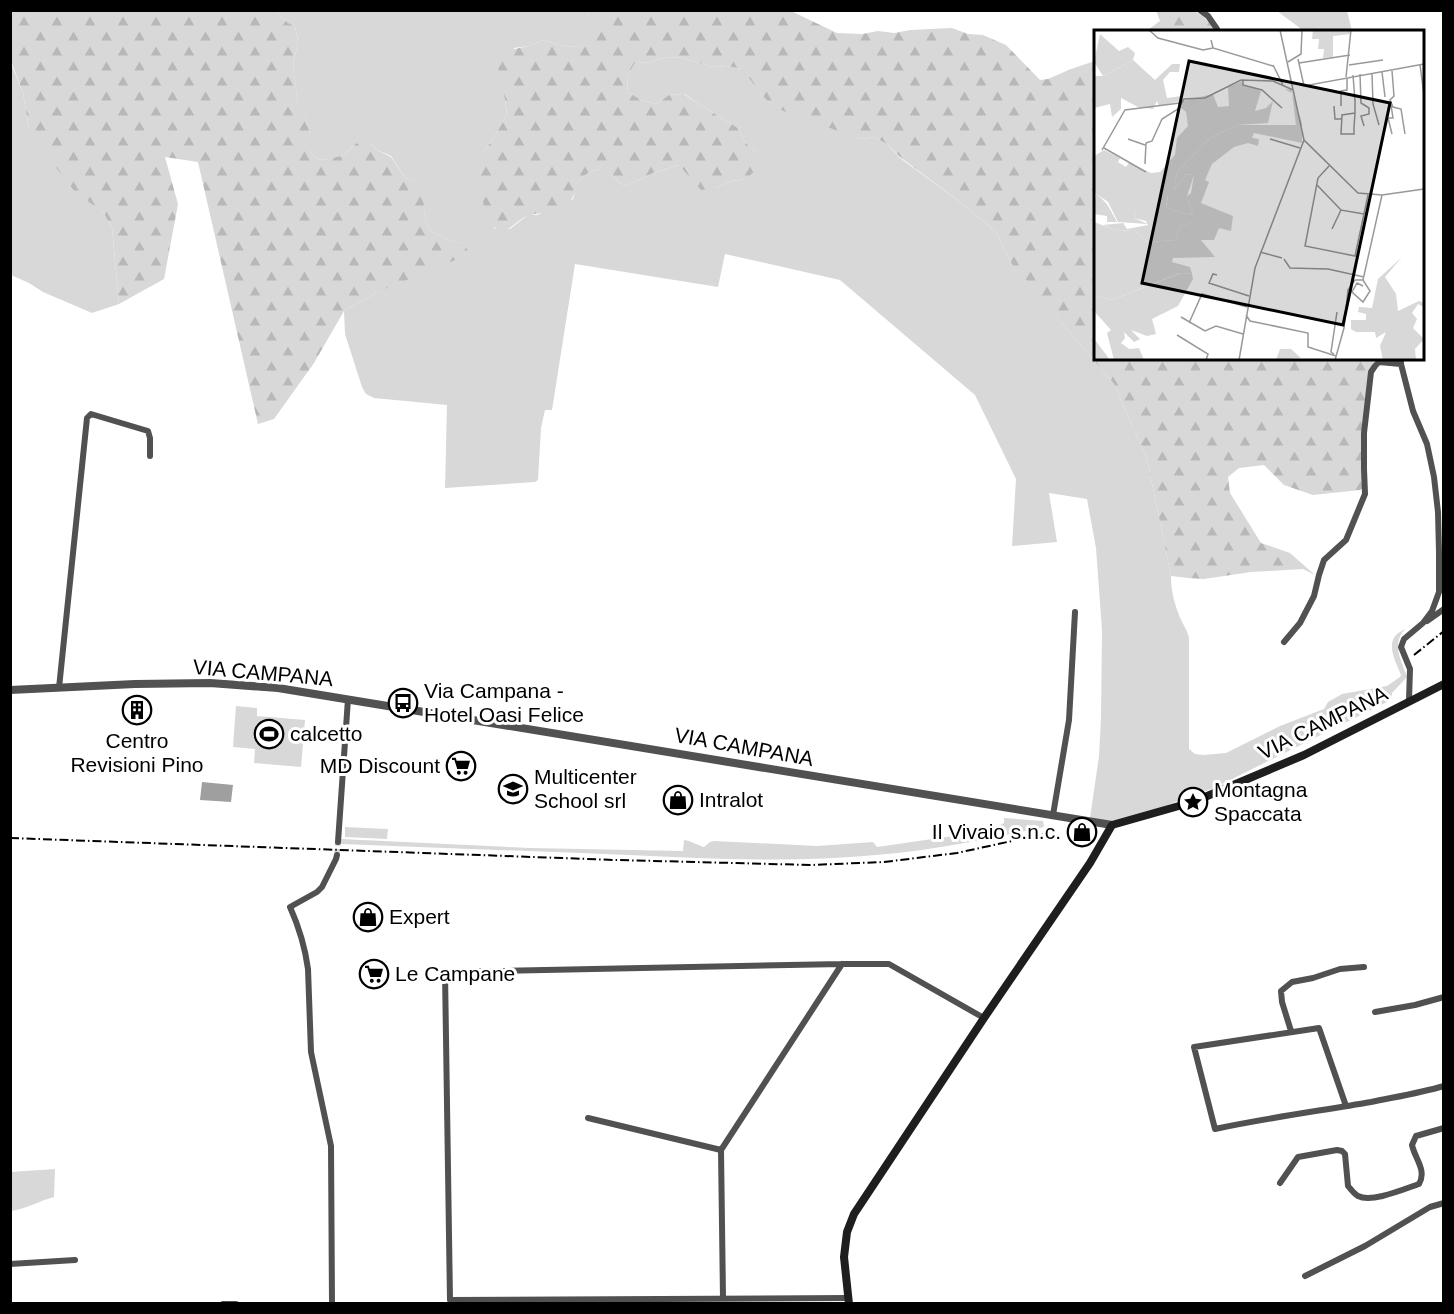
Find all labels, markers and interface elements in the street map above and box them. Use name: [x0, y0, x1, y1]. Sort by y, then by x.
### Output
inset map: [1094, 30, 1424, 360]
street label: VIA CAMPANA: [192, 655, 334, 690]
place label: Via Campana - Hotel Oasi Felice: [424, 679, 584, 726]
street label: VIA CAMPANA: [1254, 681, 1391, 764]
bus stop icon: Via Campana - Hotel Oasi Felice: [387, 687, 419, 719]
building icon: Centro Revisioni Pino: [121, 694, 153, 726]
sports icon: calcetto: [253, 718, 285, 750]
place label: calcetto: [290, 722, 362, 745]
street label: VIA CAMPANA: [673, 723, 815, 770]
place label: Centro Revisioni Pino: [70, 729, 204, 776]
supermarket icon: MD Discount: [445, 750, 477, 782]
place label: MD Discount: [320, 754, 440, 777]
place label: Multicenter School srl: [534, 765, 637, 812]
school or university icon: Multicenter School srl: [497, 773, 529, 805]
place label: Montagna Spaccata: [1214, 778, 1308, 825]
shop icon: Intralot: [662, 784, 694, 816]
place icon: Montagna Spaccata: [1177, 786, 1209, 818]
place label: Intralot: [699, 788, 763, 811]
shop icon: Il Vivaio s.n.c.: [1066, 816, 1098, 848]
place label: Il Vivaio s.n.c.: [932, 820, 1061, 843]
shop icon: Expert: [352, 901, 384, 933]
place label: Expert: [389, 905, 450, 928]
supermarket icon: Le Campane: [358, 958, 390, 990]
place label: Le Campane: [395, 962, 515, 985]

